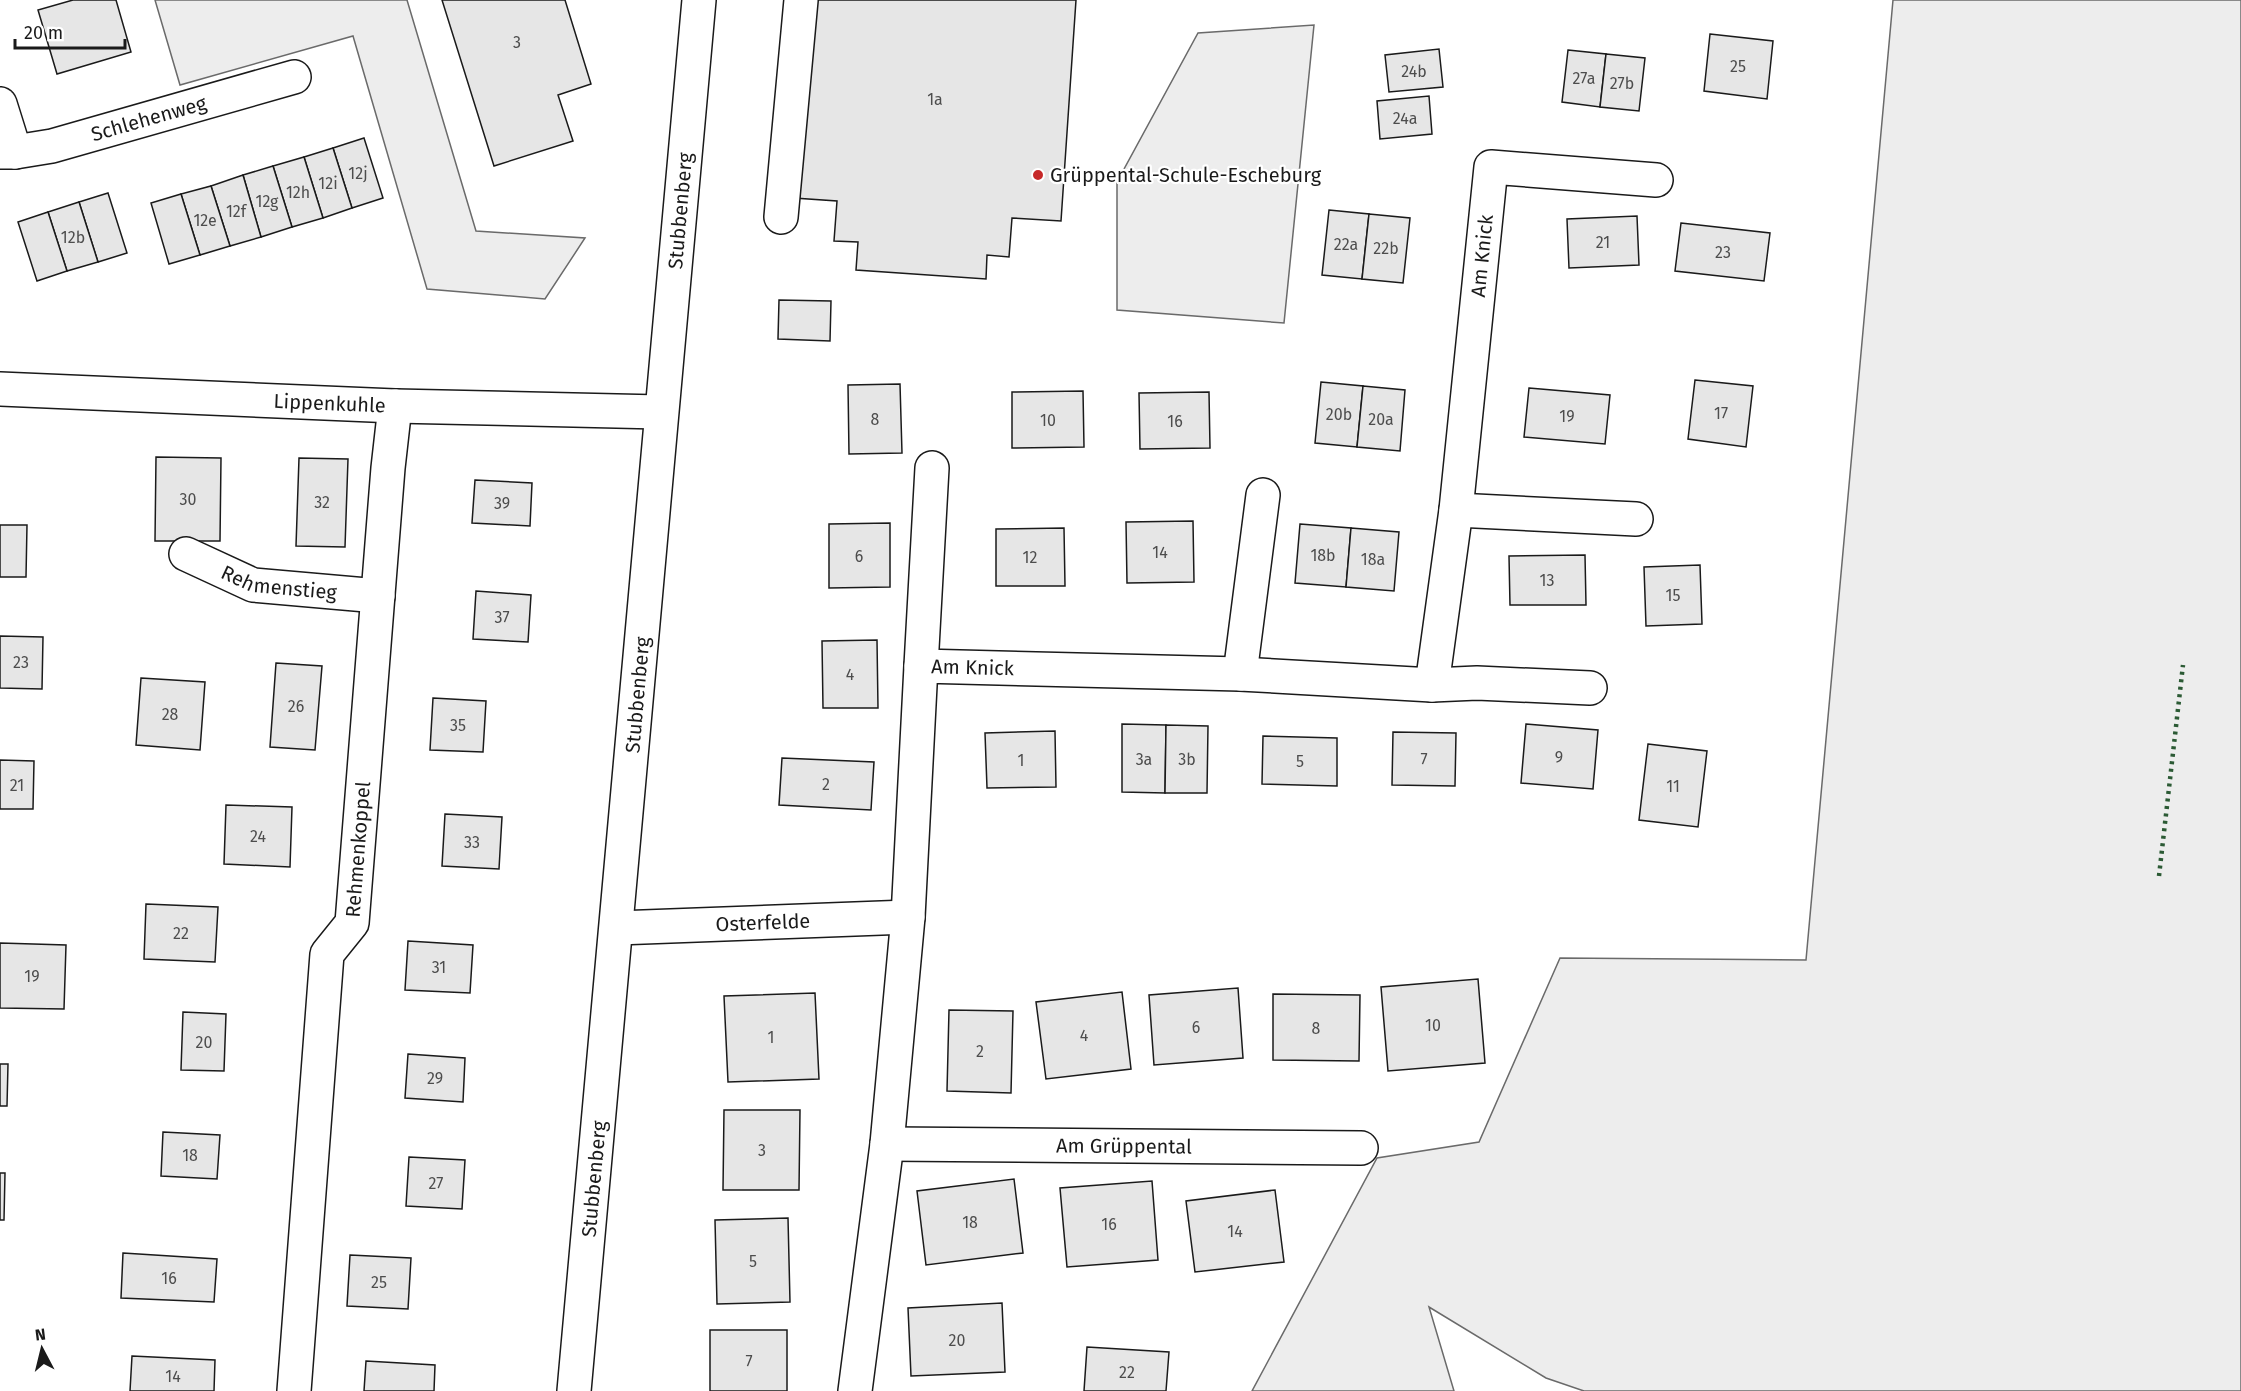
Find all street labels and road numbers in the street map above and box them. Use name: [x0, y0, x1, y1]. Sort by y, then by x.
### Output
street label: Schlehenweg: [88, 90, 210, 146]
street label: Stubbenberg: [663, 151, 697, 270]
street label: Am Knick: [1466, 213, 1498, 298]
street label: Lippenkuhle: [273, 389, 386, 418]
street label: Rehmenstieg: [217, 560, 338, 604]
street label: Stubbenberg: [620, 635, 654, 754]
street label: Am Knick: [931, 654, 1015, 680]
street label: Rehmenkoppel: [340, 780, 375, 918]
street label: Osterfelde: [715, 909, 811, 936]
street label: Stubbenberg: [576, 1119, 611, 1238]
street label: Am Grüppental: [1056, 1133, 1192, 1159]

